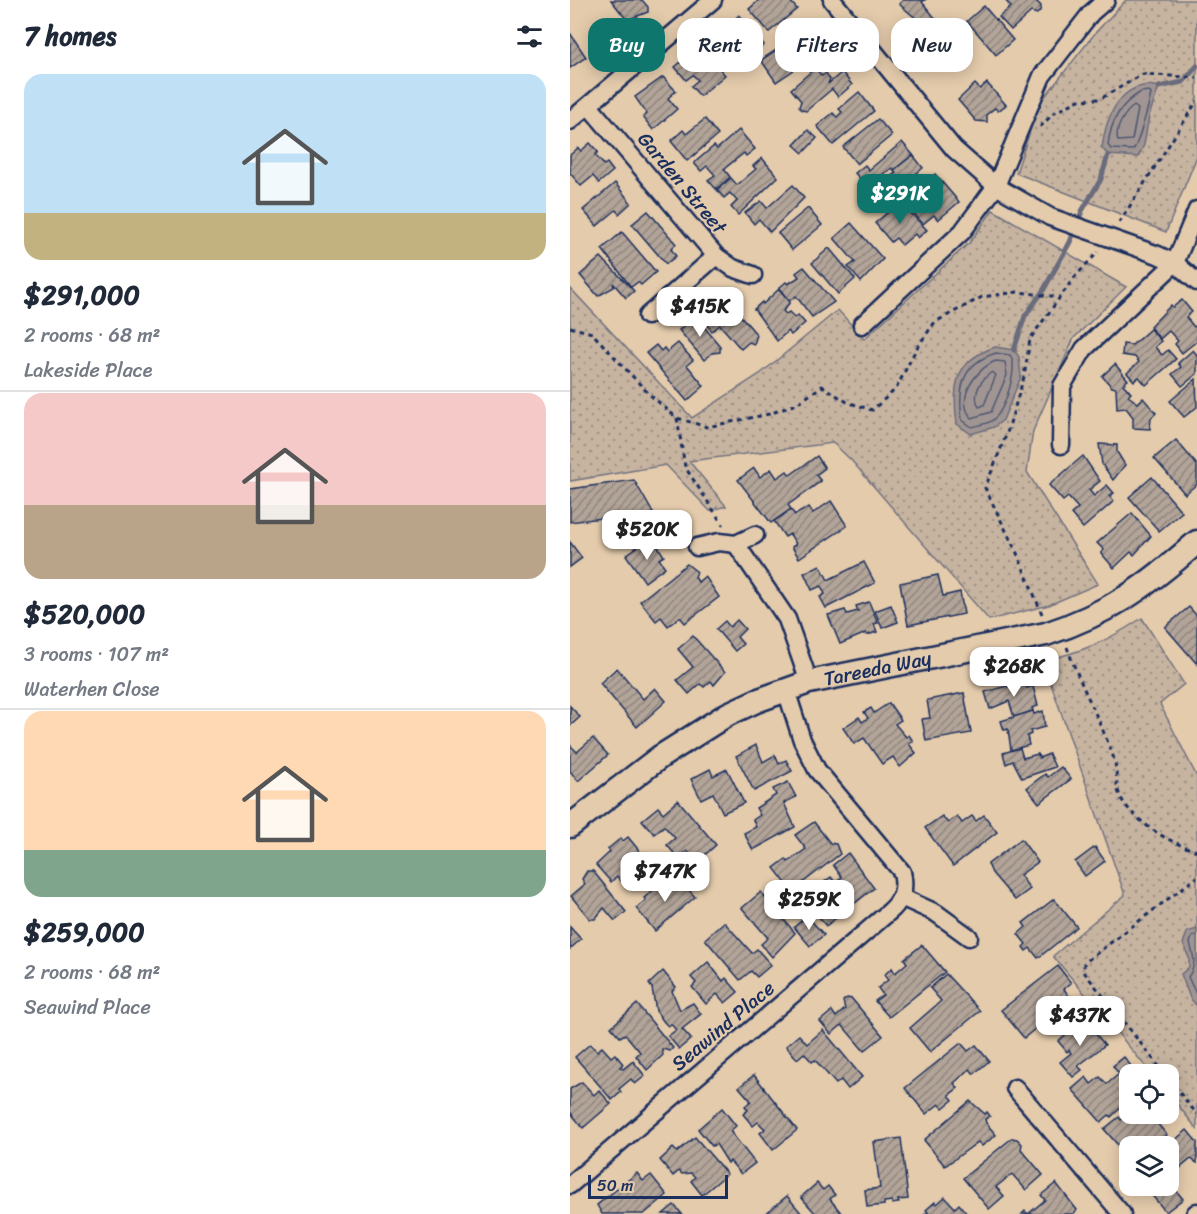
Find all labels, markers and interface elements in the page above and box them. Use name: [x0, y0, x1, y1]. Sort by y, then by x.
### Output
text: 7 homes: [24, 13, 116, 59]
chip: Buy: [588, 18, 665, 72]
chip: Rent: [677, 18, 763, 72]
chip: Filters: [775, 18, 879, 72]
chip: New: [891, 18, 973, 72]
icon: filters: [513, 20, 546, 53]
icon: home: [231, 113, 339, 221]
street label: Garden Street: [628, 124, 736, 243]
pin: $291K: [858, 174, 942, 225]
text: $291K: [871, 176, 929, 211]
text: $291,000: [24, 272, 140, 318]
pin: $415K: [658, 287, 742, 338]
text: $415K: [671, 289, 729, 324]
text: 2 rooms · 68 m²: [24, 318, 160, 353]
text: Lakeside Place: [24, 353, 152, 388]
icon: home: [231, 432, 339, 540]
pin: $520K: [605, 510, 689, 561]
text: $520K: [616, 512, 678, 547]
text: $520,000: [24, 591, 145, 637]
text: 3 rooms · 107 m²: [24, 637, 169, 672]
street label: Tareeda Way: [821, 640, 935, 696]
pin: $268K: [972, 647, 1056, 698]
text: $268K: [984, 649, 1044, 684]
text: Waterhen Close: [24, 672, 160, 707]
icon: home: [231, 750, 339, 858]
pin: $747K: [623, 852, 707, 903]
text: $747K: [635, 854, 695, 889]
pin: $259K: [767, 880, 851, 931]
text: $259K: [778, 882, 840, 917]
text: $259,000: [24, 909, 145, 955]
text: 2 rooms · 68 m²: [24, 955, 160, 990]
street label: Seawind Place: [663, 972, 783, 1080]
text: Seawind Place: [24, 990, 151, 1025]
pin: $437K: [1038, 996, 1122, 1047]
text: $437K: [1050, 998, 1110, 1033]
map controls: [1119, 1064, 1179, 1196]
button: locate: [1119, 1064, 1179, 1124]
button: layers: [1119, 1136, 1179, 1196]
text: 50 m: [597, 1171, 633, 1200]
scale bar: [588, 1172, 728, 1200]

